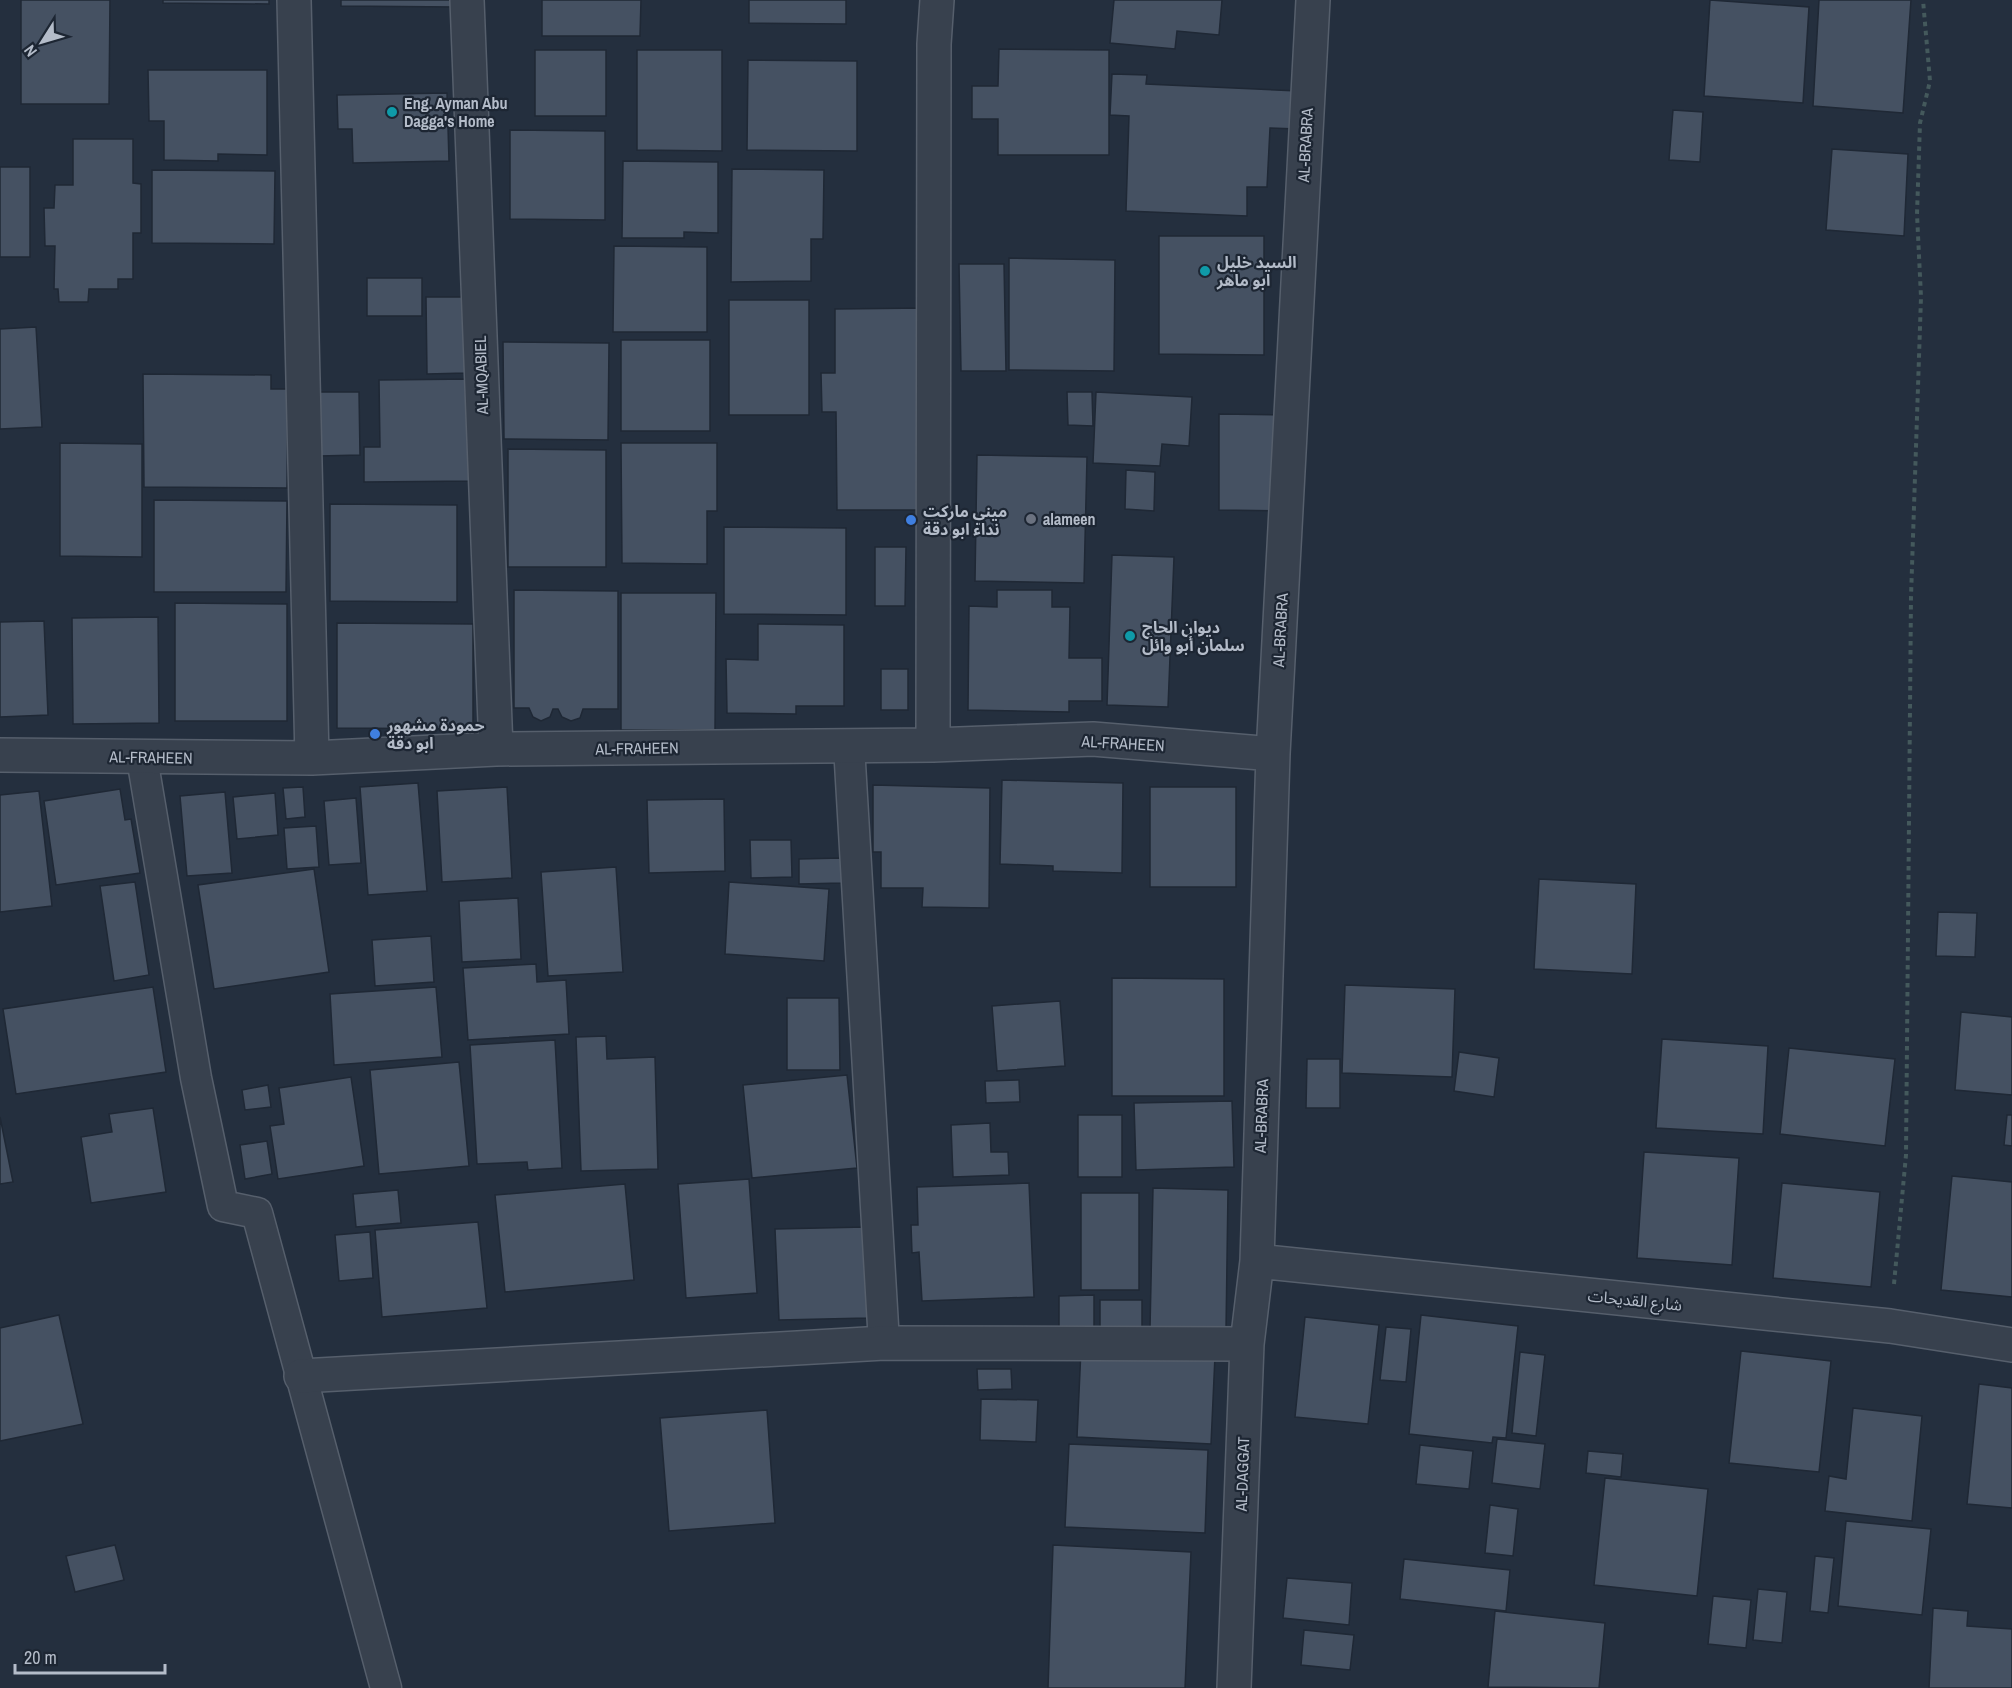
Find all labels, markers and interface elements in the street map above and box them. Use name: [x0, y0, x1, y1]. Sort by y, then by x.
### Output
north arrow: [12, 12, 72, 72]
text: N: [18, 41, 42, 61]
place label: Eng. Ayman Abu Dagga's Home: [404, 92, 508, 132]
marker: Eng. Ayman Abu Dagga's Home: [385, 105, 399, 119]
street label: AL-BRABRA: [1292, 107, 1318, 184]
place label: السيد خليل ابو ماهر: [1216, 251, 1297, 291]
marker: السيد خليل ابو ماهر: [1198, 264, 1212, 278]
street label: AL-MQABIEL: [469, 335, 493, 416]
place label: ميني ماركت نداء ابو دقة: [923, 500, 1007, 540]
place label: alameen: [1043, 508, 1096, 530]
marker: alameen: [1024, 512, 1038, 526]
marker: ميني ماركت نداء ابو دقة: [904, 513, 918, 527]
street label: AL-BRABRA: [1267, 592, 1293, 669]
place label: ديوان الحاج سلمان أبو وائل: [1142, 616, 1245, 656]
marker: ديوان الحاج سلمان أبو وائل: [1123, 629, 1137, 643]
place label: حمودة مشهور ابو دقة: [386, 714, 485, 754]
marker: حمودة مشهور ابو دقة: [368, 727, 382, 741]
street label: AL-FRAHEEN: [1080, 730, 1165, 756]
street label: AL-FRAHEEN: [594, 736, 679, 760]
street label: AL-FRAHEEN: [108, 745, 193, 769]
street label: AL-BRABRA: [1249, 1078, 1273, 1155]
street label: شارع القديحات: [1587, 1284, 1683, 1318]
street label: AL-DAGGAT: [1230, 1436, 1254, 1513]
scale bar: [15, 1637, 165, 1675]
text: 20 m: [24, 1645, 57, 1670]

